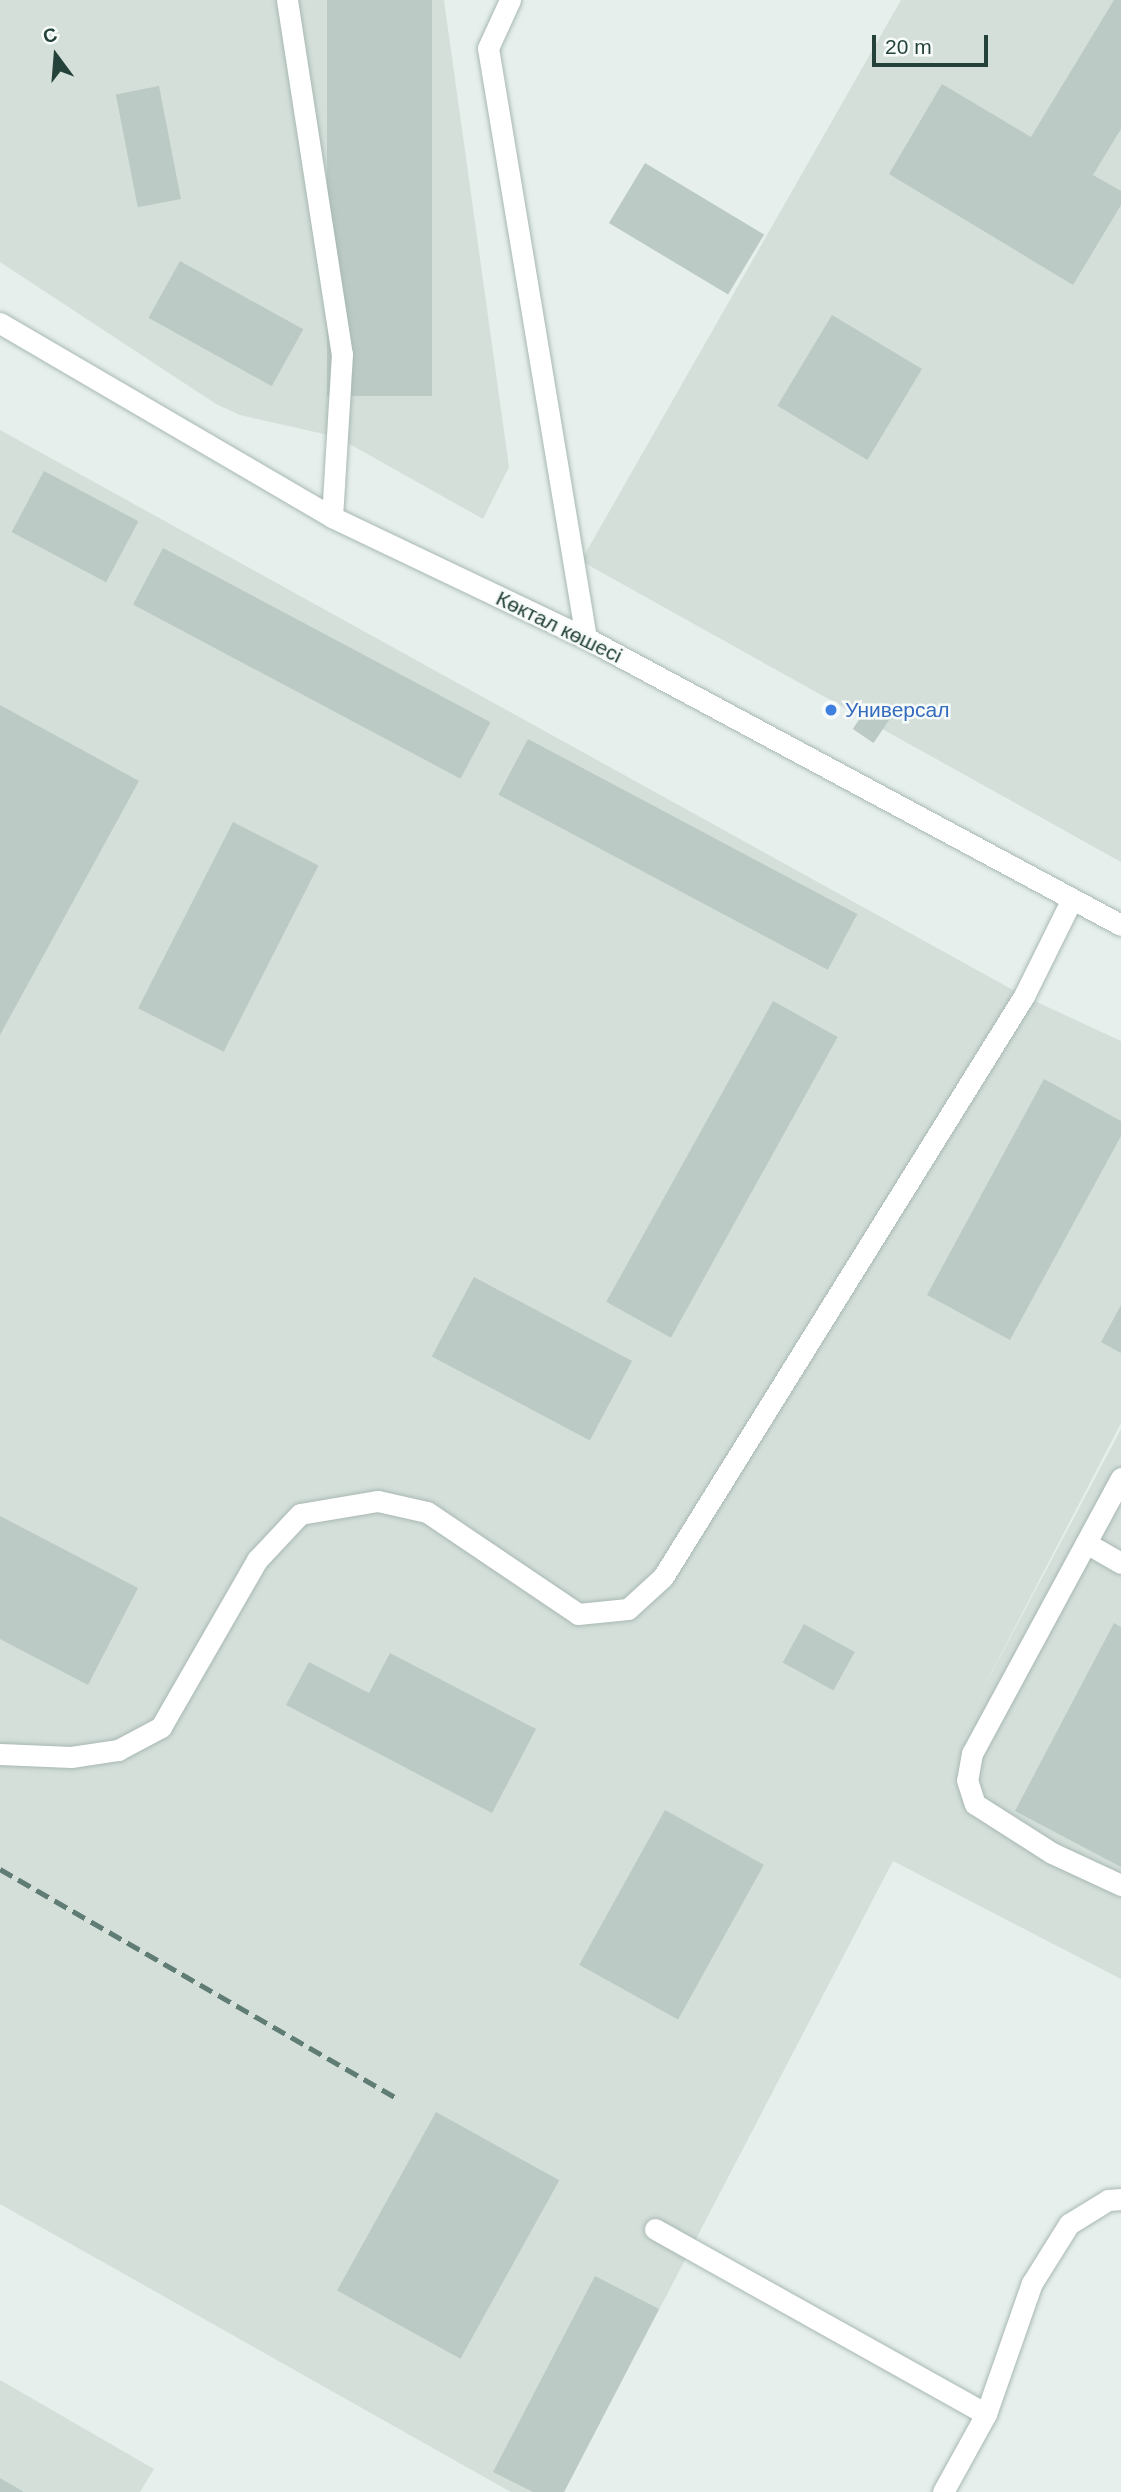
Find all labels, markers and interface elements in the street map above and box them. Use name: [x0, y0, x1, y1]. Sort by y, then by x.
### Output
north arrow: [21, 21, 91, 91]
scale bar: [876, 21, 992, 65]
text: С: [41, 23, 60, 47]
text: 20 m: [885, 35, 932, 58]
street label: Көктал көшесі: [492, 586, 626, 668]
place label: Универсал: [845, 697, 949, 723]
marker: Универсал: [823, 702, 839, 718]

